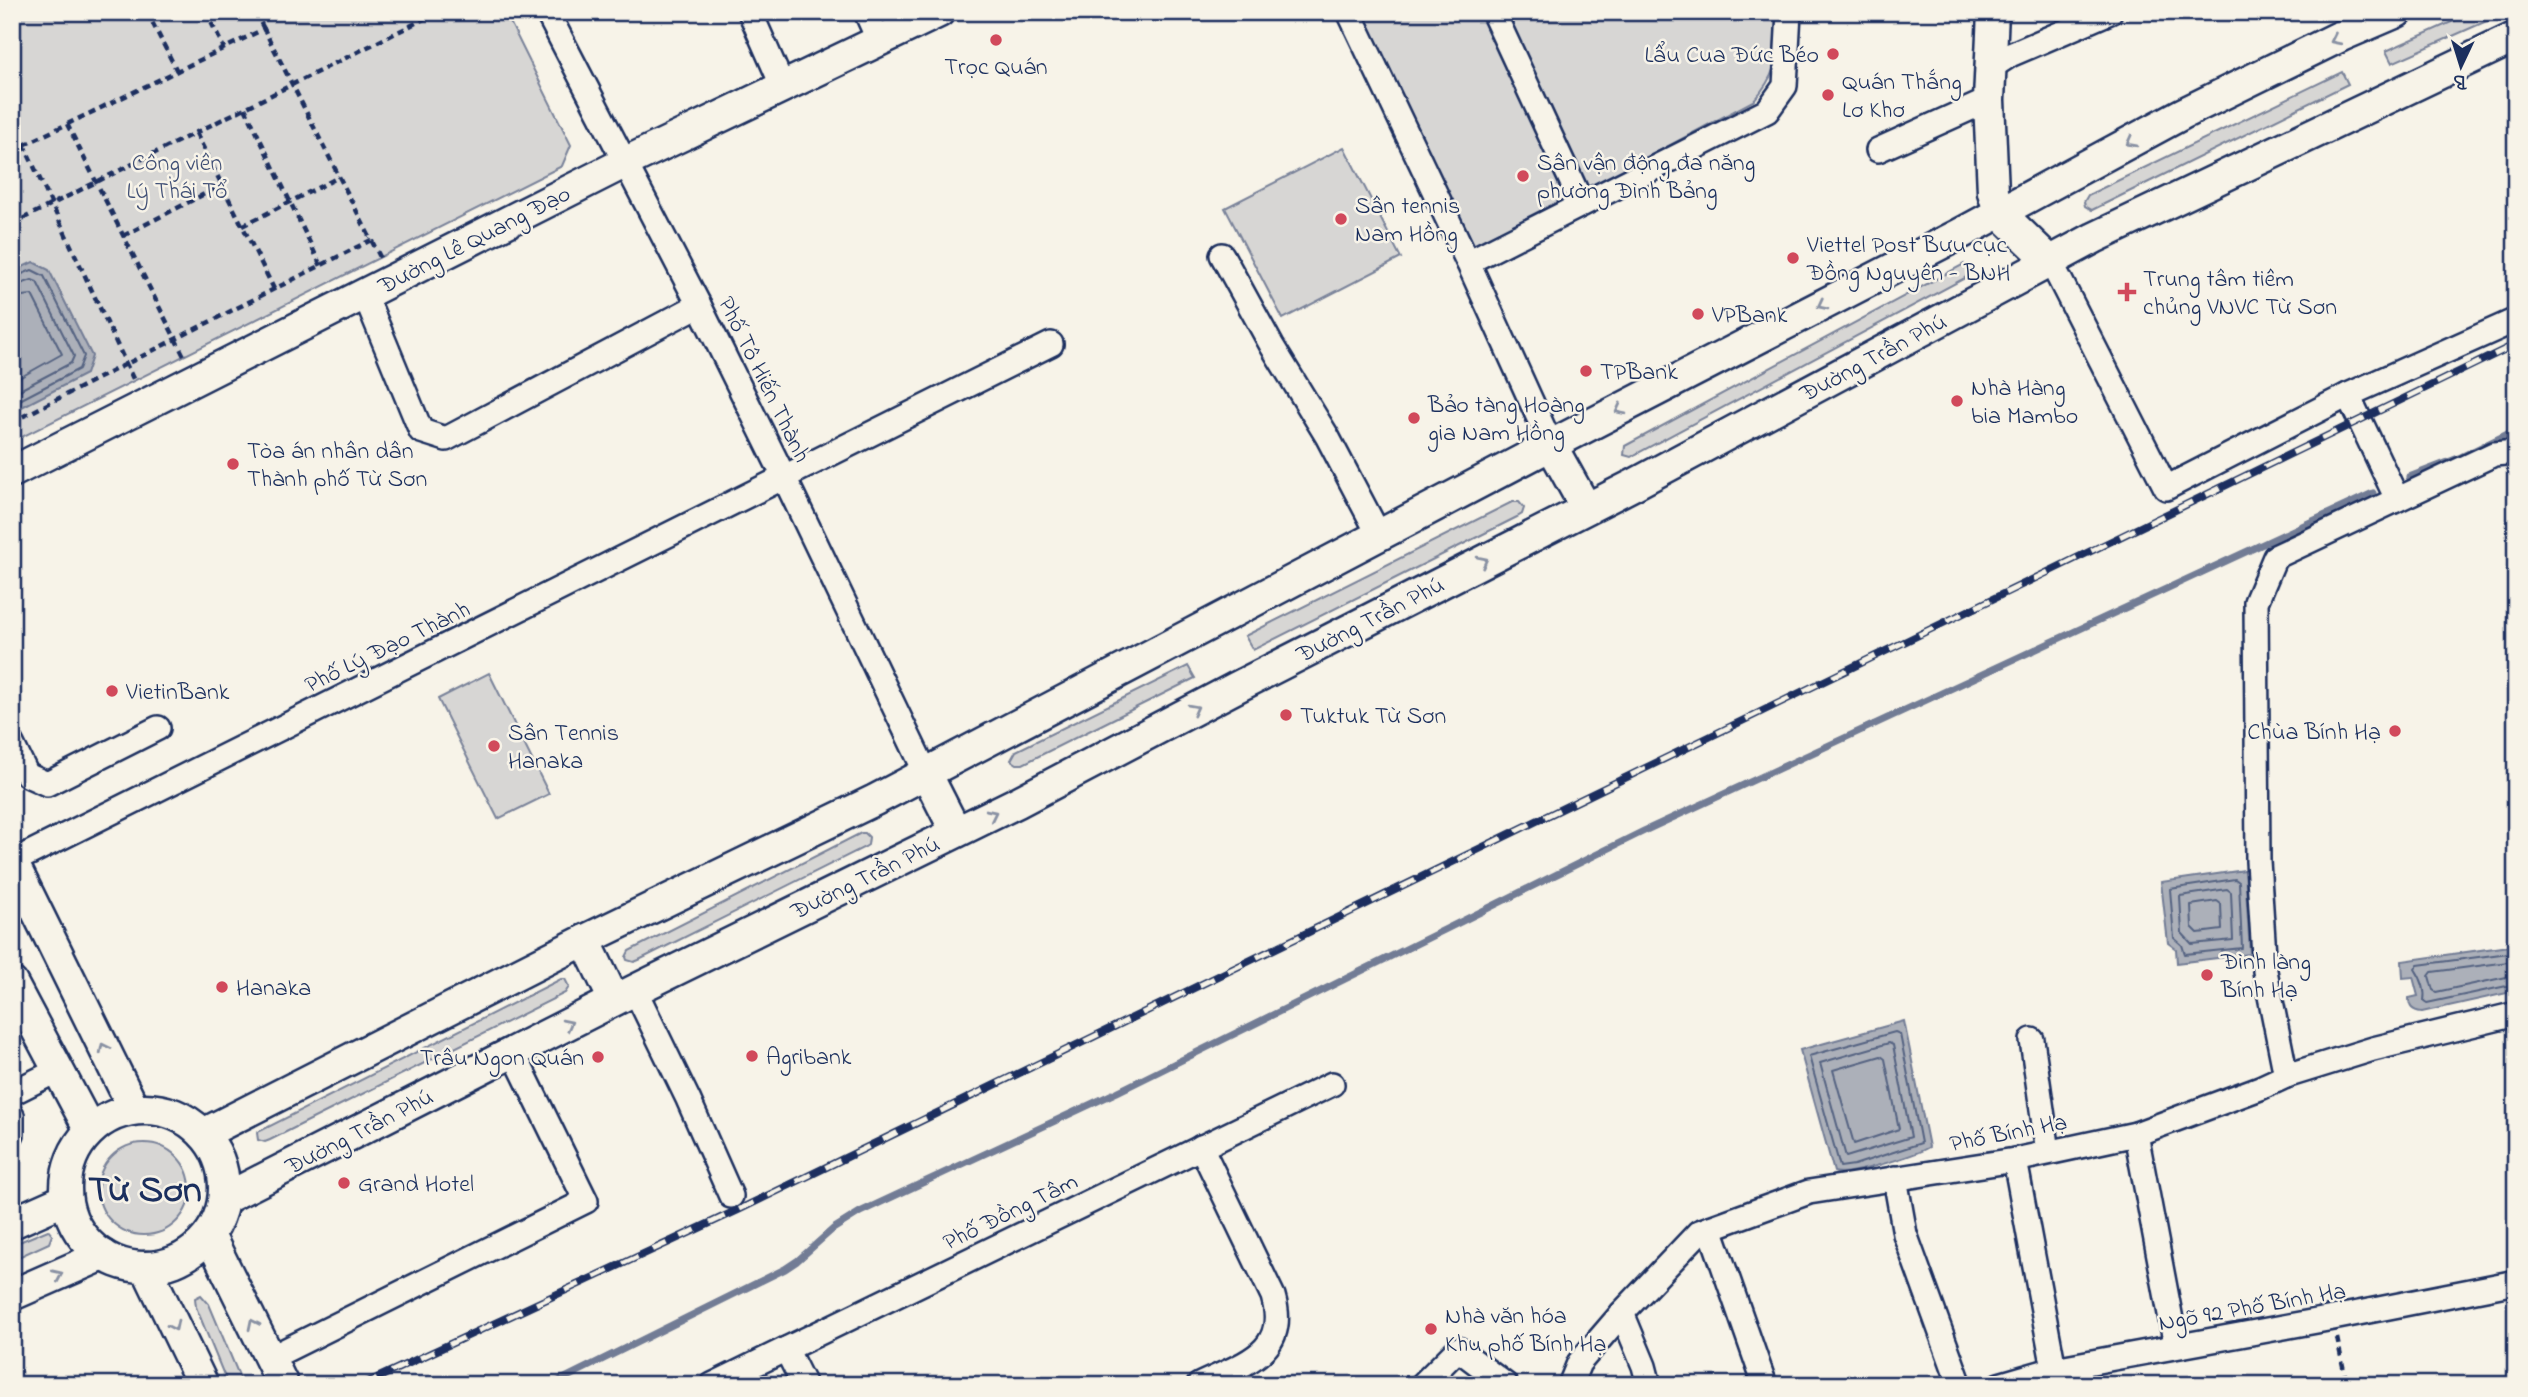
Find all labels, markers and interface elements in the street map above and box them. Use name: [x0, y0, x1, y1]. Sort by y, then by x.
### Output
marker: Trọc Quán: [988, 32, 1004, 48]
one-way arrow: [2329, 32, 2342, 46]
north arrow: [2426, 32, 2496, 102]
place label: Lẩu Cua Đức Béo: [1644, 39, 1819, 74]
marker: Lẩu Cua Đức Béo: [1825, 46, 1841, 62]
place label: Trọc Quán: [944, 51, 1048, 86]
place label: Quán Thắng Lơ Khơ: [1842, 66, 1962, 129]
text: B: [2452, 67, 2468, 94]
marker: Quán Thắng Lơ Khơ: [1820, 87, 1836, 103]
one-way arrow: [2126, 133, 2138, 147]
park label: Công viên Lý Thái Tổ: [126, 147, 228, 211]
place label: Sân vận động đa năng phường Đình Bảng: [1537, 147, 1755, 210]
marker: Sân vận động đa năng phường Đình Bảng: [1515, 168, 1531, 184]
street label: Đường Lê Quang Đạo: [372, 178, 577, 305]
place label: Sân tennis Nam Hồng: [1355, 190, 1460, 253]
marker: Sân tennis Nam Hồng: [1333, 211, 1349, 227]
place label: Viettel Post Bưu cục Đồng Nguyên - BNH: [1806, 229, 2010, 293]
marker: Viettel Post Bưu cục Đồng Nguyên - BNH: [1785, 250, 1801, 266]
place label: Trung tâm tiêm chủng VNVC Từ Sơn: [2143, 263, 2337, 326]
marker: Trung tâm tiêm chủng VNVC Từ Sơn: [2117, 282, 2137, 302]
street label: Phố Tô Hiến Thành: [707, 291, 818, 469]
one-way arrow: [1817, 297, 1829, 311]
place label: VPBank: [1711, 299, 1788, 334]
marker: VPBank: [1690, 306, 1706, 322]
street label: Đường Trần Phú: [1794, 306, 1954, 413]
place label: TPBank: [1600, 356, 1678, 391]
marker: TPBank: [1578, 363, 1594, 379]
place label: Nhà Hàng bia Mambo: [1971, 372, 2078, 435]
place label: Bảo tàng Hoàng gia Nam Hồng: [1427, 389, 1585, 452]
marker: Nhà Hàng bia Mambo: [1949, 393, 1965, 409]
one-way arrow: [1615, 401, 1627, 415]
marker: Bảo tàng Hoàng gia Nam Hồng: [1406, 410, 1422, 426]
place label: Tòa án nhân dân Thành phố Từ Sơn: [247, 435, 427, 498]
marker: Tòa án nhân dân Thành phố Từ Sơn: [225, 456, 241, 472]
one-way arrow: [1476, 556, 1489, 570]
street label: Đường Trần Phú: [1290, 569, 1451, 674]
street label: Phố Lý Đạo Thành: [299, 593, 477, 704]
place label: VietinBank: [125, 676, 230, 711]
marker: VietinBank: [104, 683, 120, 699]
place label: Tuktuk Từ Sơn: [1300, 700, 1446, 735]
one-way arrow: [1187, 704, 1199, 718]
marker: Tuktuk Từ Sơn: [1278, 707, 1294, 723]
place label: Chùa Bính Hạ: [2247, 716, 2381, 751]
place label: Sân Tennis Hanaka: [508, 717, 619, 780]
marker: Chùa Bính Hạ: [2387, 723, 2403, 739]
marker: Sân Tennis Hanaka: [486, 738, 502, 754]
one-way arrow: [985, 809, 997, 823]
street label: Đường Trần Phú: [785, 828, 947, 931]
place label: Đình làng Bính Hạ: [2220, 946, 2311, 1009]
marker: Đình làng Bính Hạ: [2199, 967, 2215, 983]
place label: Hanaka: [236, 972, 311, 1007]
marker: Hanaka: [214, 979, 230, 995]
one-way arrow: [561, 1018, 573, 1032]
place label: Agribank: [766, 1041, 852, 1076]
place label: Trâu Ngon Quán: [420, 1042, 584, 1077]
one-way arrow: [99, 1043, 113, 1055]
marker: Agribank: [744, 1048, 760, 1064]
marker: Trâu Ngon Quán: [590, 1049, 606, 1065]
street label: Đường Trần Phú: [279, 1081, 440, 1186]
street label: Phố Bính Hạ: [1947, 1106, 2070, 1163]
district label: Từ Sơn: [88, 1164, 202, 1220]
street label: Phố Đồng Tâm: [938, 1165, 1085, 1261]
place label: Grand Hotel: [358, 1168, 474, 1203]
marker: Grand Hotel: [336, 1175, 352, 1191]
one-way arrow: [50, 1269, 63, 1283]
street label: Ngõ 92 Phố Bính Hạ: [2156, 1275, 2349, 1342]
place label: Nhà văn hóa Khu phố Bính Hạ: [1445, 1300, 1607, 1363]
one-way arrow: [165, 1319, 179, 1331]
one-way arrow: [247, 1319, 261, 1331]
marker: Nhà văn hóa Khu phố Bính Hạ: [1423, 1321, 1439, 1337]

